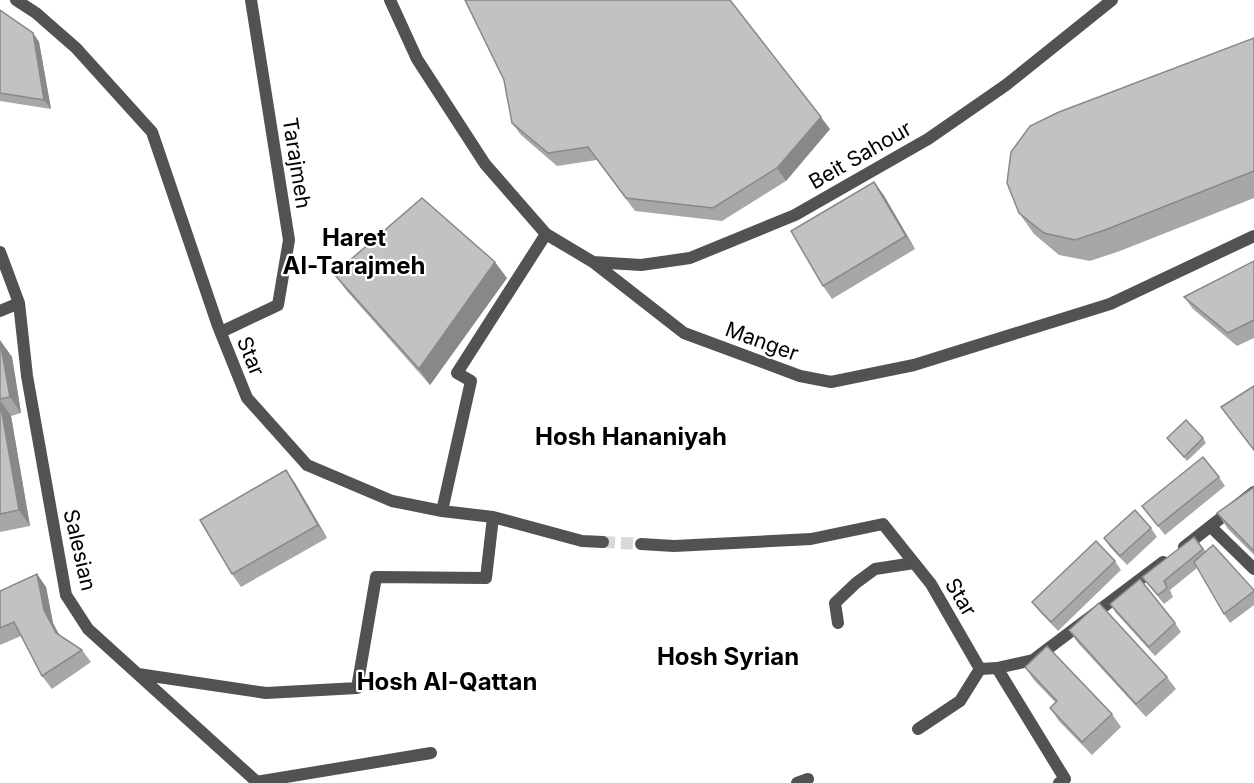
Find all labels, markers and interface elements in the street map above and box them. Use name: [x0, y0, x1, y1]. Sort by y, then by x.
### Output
street label: Tarajmeh: [277, 116, 317, 210]
street label: Beit Sahour: [804, 116, 916, 194]
district label: Haret Al-Tarajmeh: [282, 223, 426, 280]
street label: Manger: [722, 316, 802, 366]
street label: Star: [232, 333, 270, 379]
district label: Hosh Hananiyah: [535, 422, 727, 451]
street label: Salesian: [58, 507, 102, 593]
street label: Star: [940, 573, 982, 621]
district label: Hosh Syrian: [657, 642, 799, 671]
district label: Hosh Al-Qattan: [357, 667, 537, 696]

